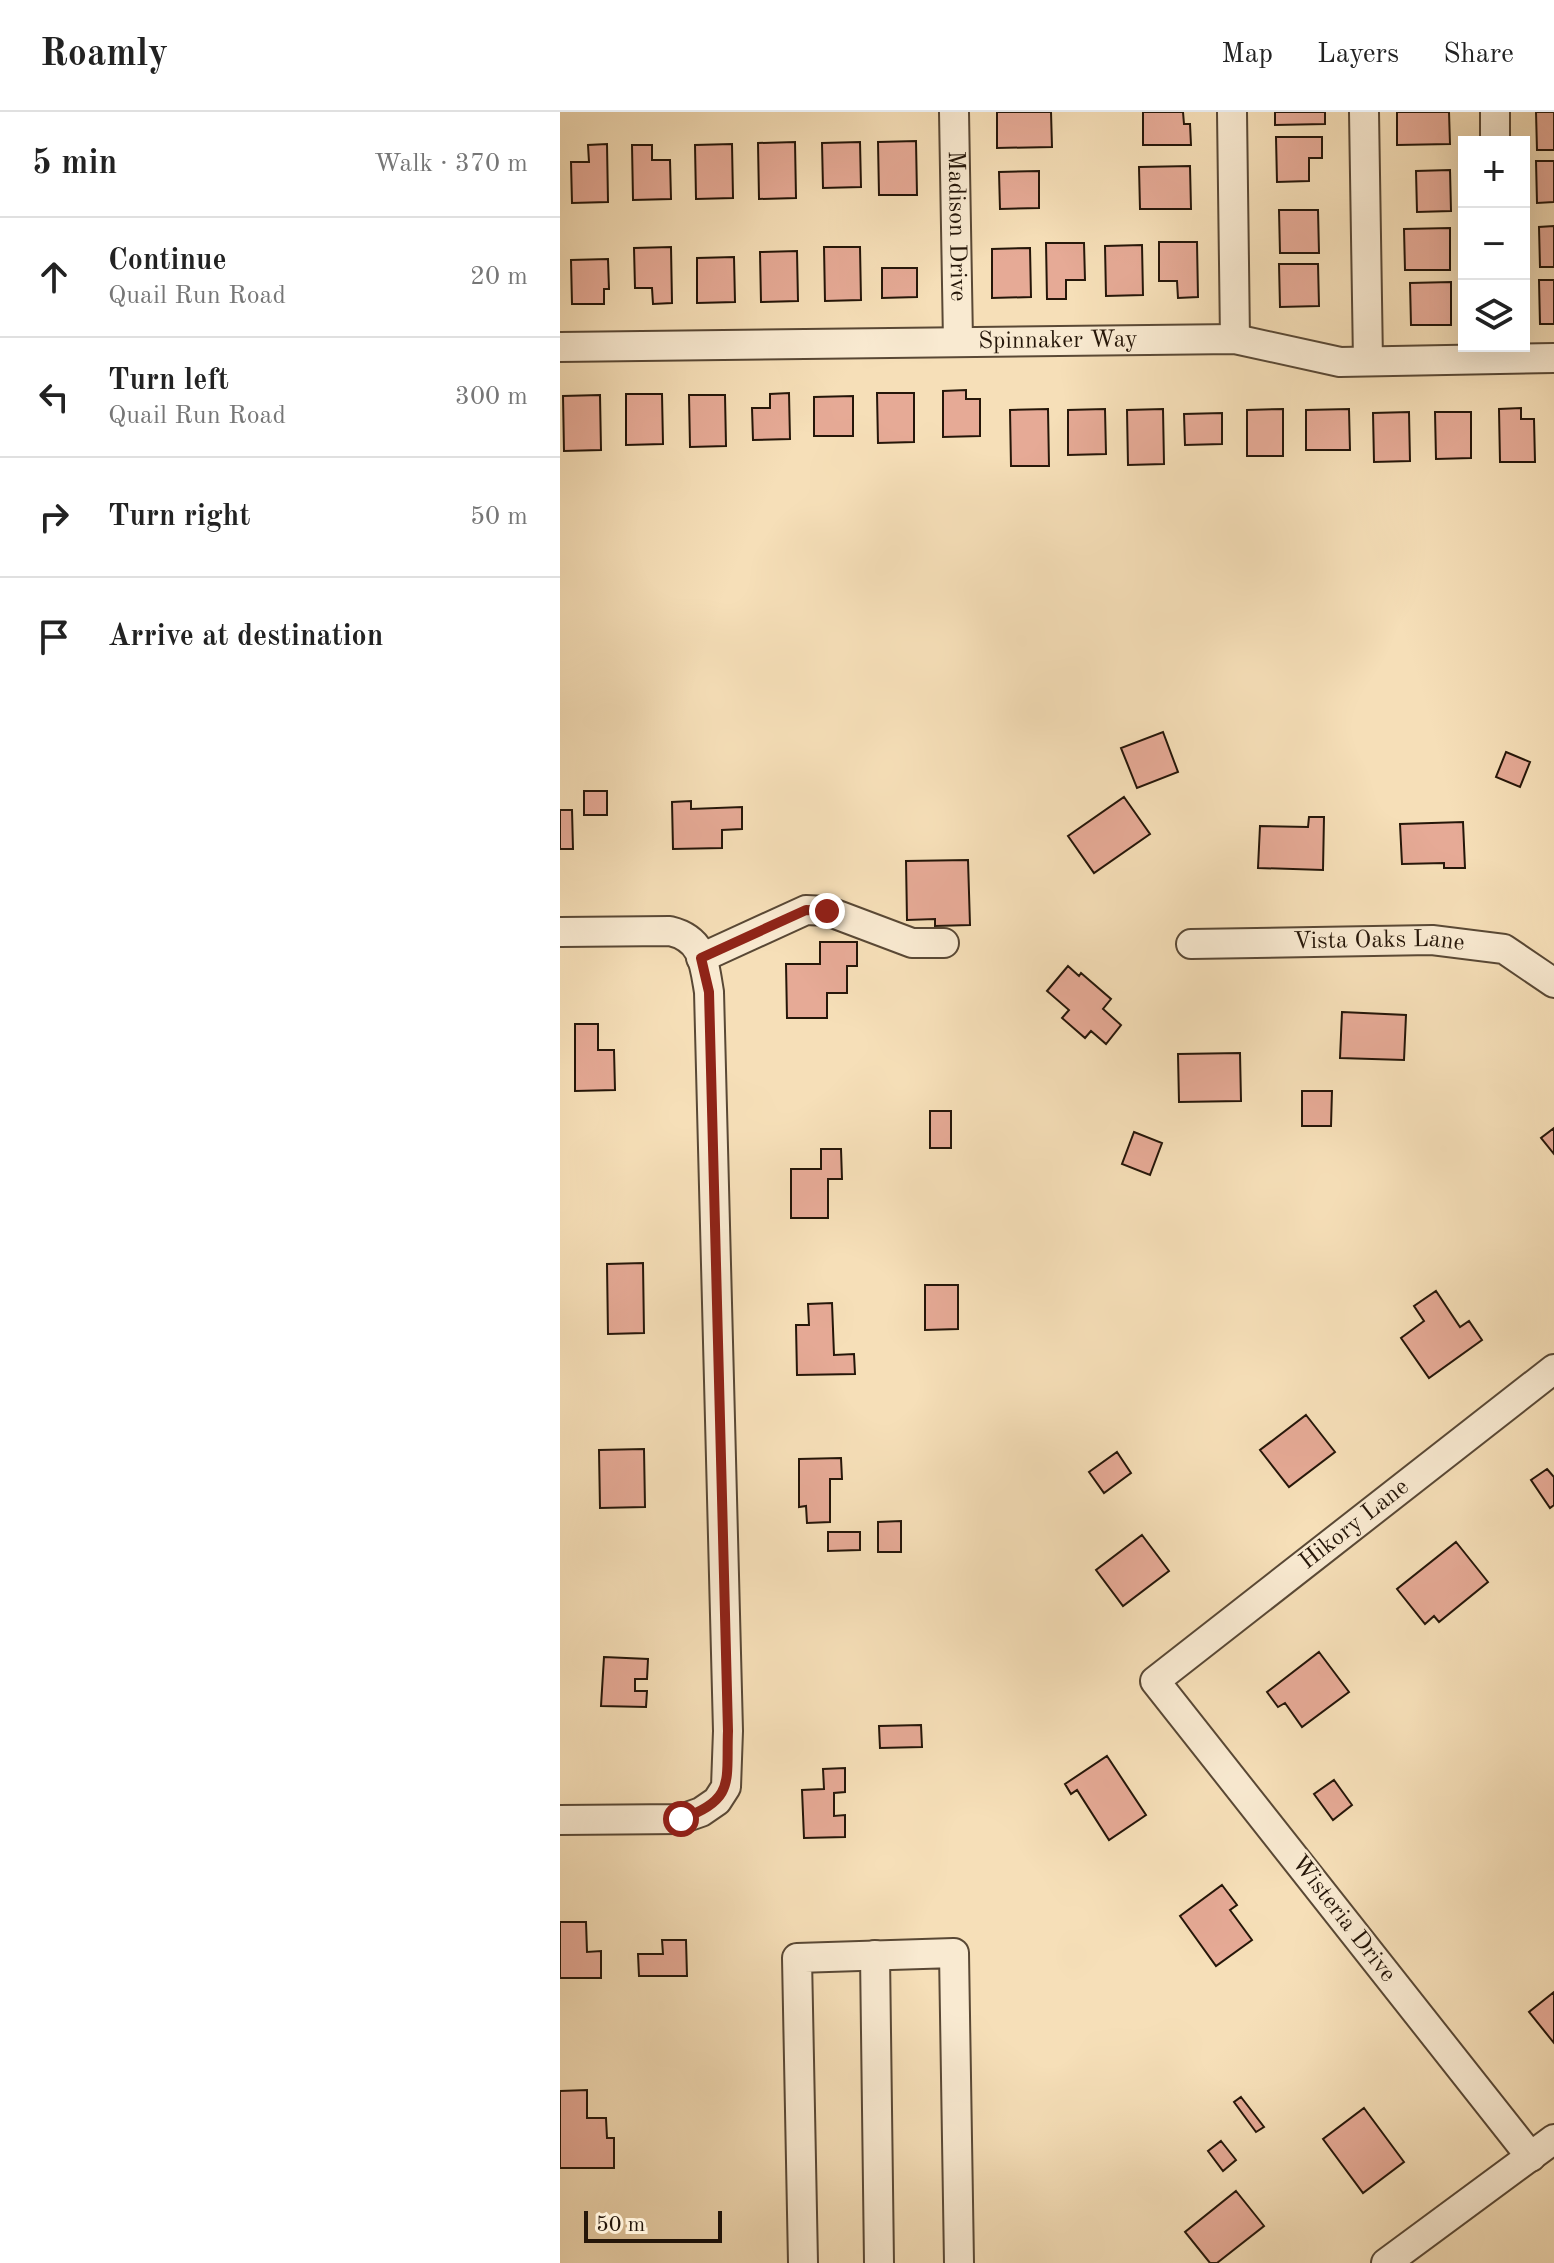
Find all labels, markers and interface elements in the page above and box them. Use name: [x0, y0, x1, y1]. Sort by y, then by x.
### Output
text: Roamly: [40, 36, 168, 74]
text: Map: [1221, 41, 1273, 69]
text: Layers: [1317, 41, 1399, 69]
text: Share: [1443, 41, 1514, 69]
map controls: [1458, 136, 1530, 352]
button: +: [1458, 136, 1530, 208]
text: 5 min: [32, 147, 117, 181]
street label: Madison Drive: [943, 150, 969, 302]
text: Walk · 370 m: [374, 151, 528, 177]
button: −: [1458, 208, 1530, 280]
text: Continue: [108, 246, 227, 276]
icon: ahead: [32, 255, 76, 299]
text: 20 m: [470, 264, 528, 290]
button: layers: [1458, 280, 1530, 352]
text: Quail Run Road: [108, 283, 286, 309]
street label: Spinnaker Way: [978, 328, 1138, 354]
text: Turn left: [108, 366, 229, 396]
icon: left: [32, 375, 76, 419]
text: 300 m: [455, 384, 528, 410]
text: Quail Run Road: [108, 403, 286, 429]
icon: right: [32, 495, 76, 539]
text: Turn right: [108, 502, 250, 532]
text: 50 m: [470, 504, 528, 530]
icon: arrive: [32, 615, 76, 659]
text: Arrive at destination: [108, 622, 383, 652]
route end: [809, 893, 845, 929]
street label: Vista Oaks Lane: [1293, 928, 1466, 956]
street label: Hikory Lane: [1296, 1475, 1414, 1575]
route start: [663, 1801, 699, 1837]
street label: Wisteria Drive: [1286, 1851, 1400, 1987]
scale bar: [584, 2207, 722, 2243]
text: 50 m: [596, 2214, 645, 2236]

